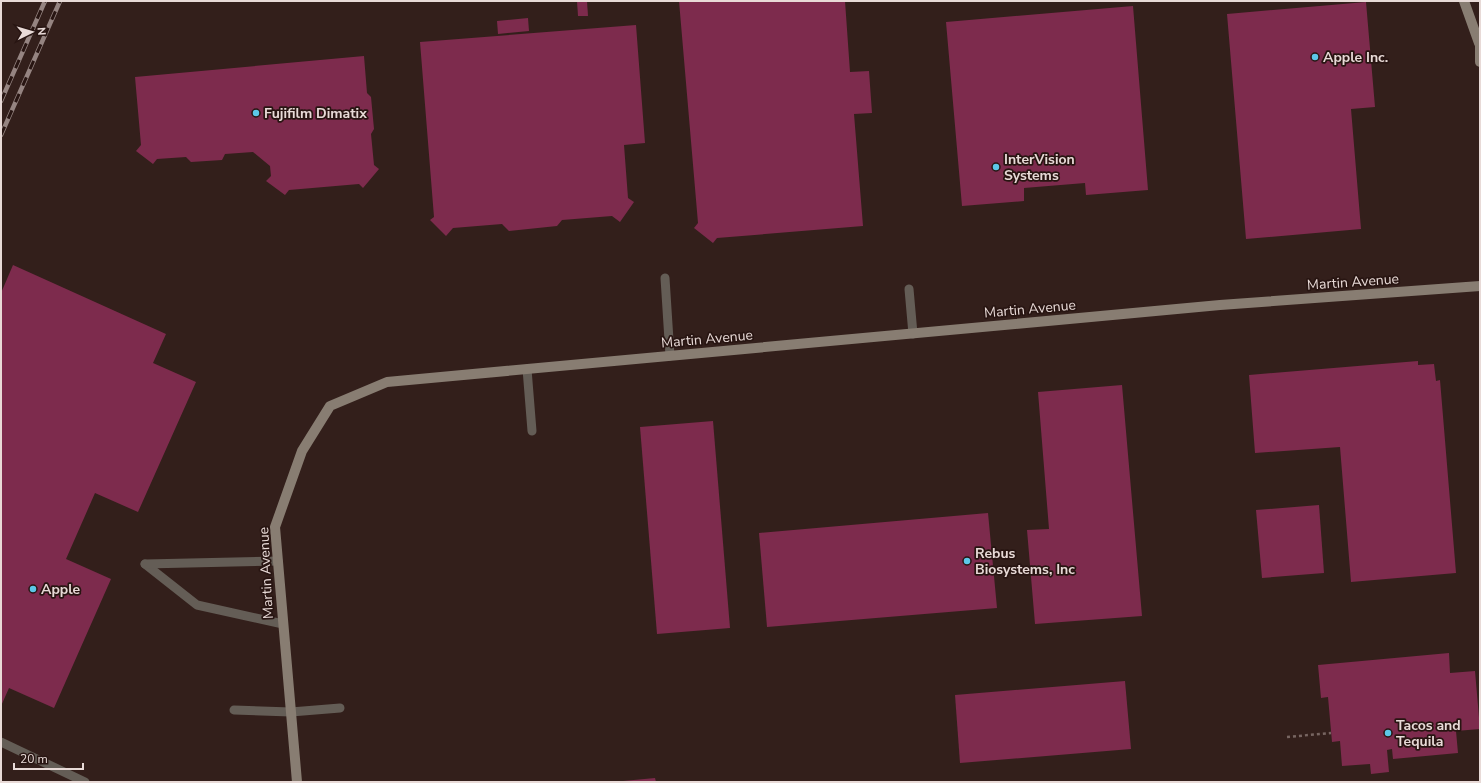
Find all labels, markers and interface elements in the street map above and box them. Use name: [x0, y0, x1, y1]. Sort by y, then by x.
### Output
north arrow: [12, 12, 52, 52]
text: N: [34, 26, 49, 36]
place label: Apple Inc.: [1323, 48, 1388, 67]
marker: Apple Inc.: [1310, 52, 1320, 62]
place label: Fujifilm Dimatix: [264, 104, 367, 123]
marker: Fujifilm Dimatix: [251, 108, 261, 118]
place label: InterVision Systems: [1004, 150, 1075, 185]
marker: InterVision Systems: [991, 162, 1001, 172]
street label: Martin Avenue: [1306, 269, 1400, 295]
street label: Martin Avenue: [983, 296, 1077, 322]
street label: Martin Avenue: [660, 326, 754, 352]
street label: Martin Avenue: [254, 527, 278, 619]
place label: Rebus Biosystems, Inc: [975, 544, 1075, 579]
marker: Rebus Biosystems, Inc: [962, 556, 972, 566]
place label: Apple: [41, 580, 81, 599]
marker: Apple: [28, 584, 38, 594]
place label: Tacos and Tequila: [1396, 716, 1461, 751]
marker: Tacos and Tequila: [1383, 728, 1393, 738]
scale bar: [14, 745, 83, 771]
text: 20 m: [20, 751, 48, 767]

